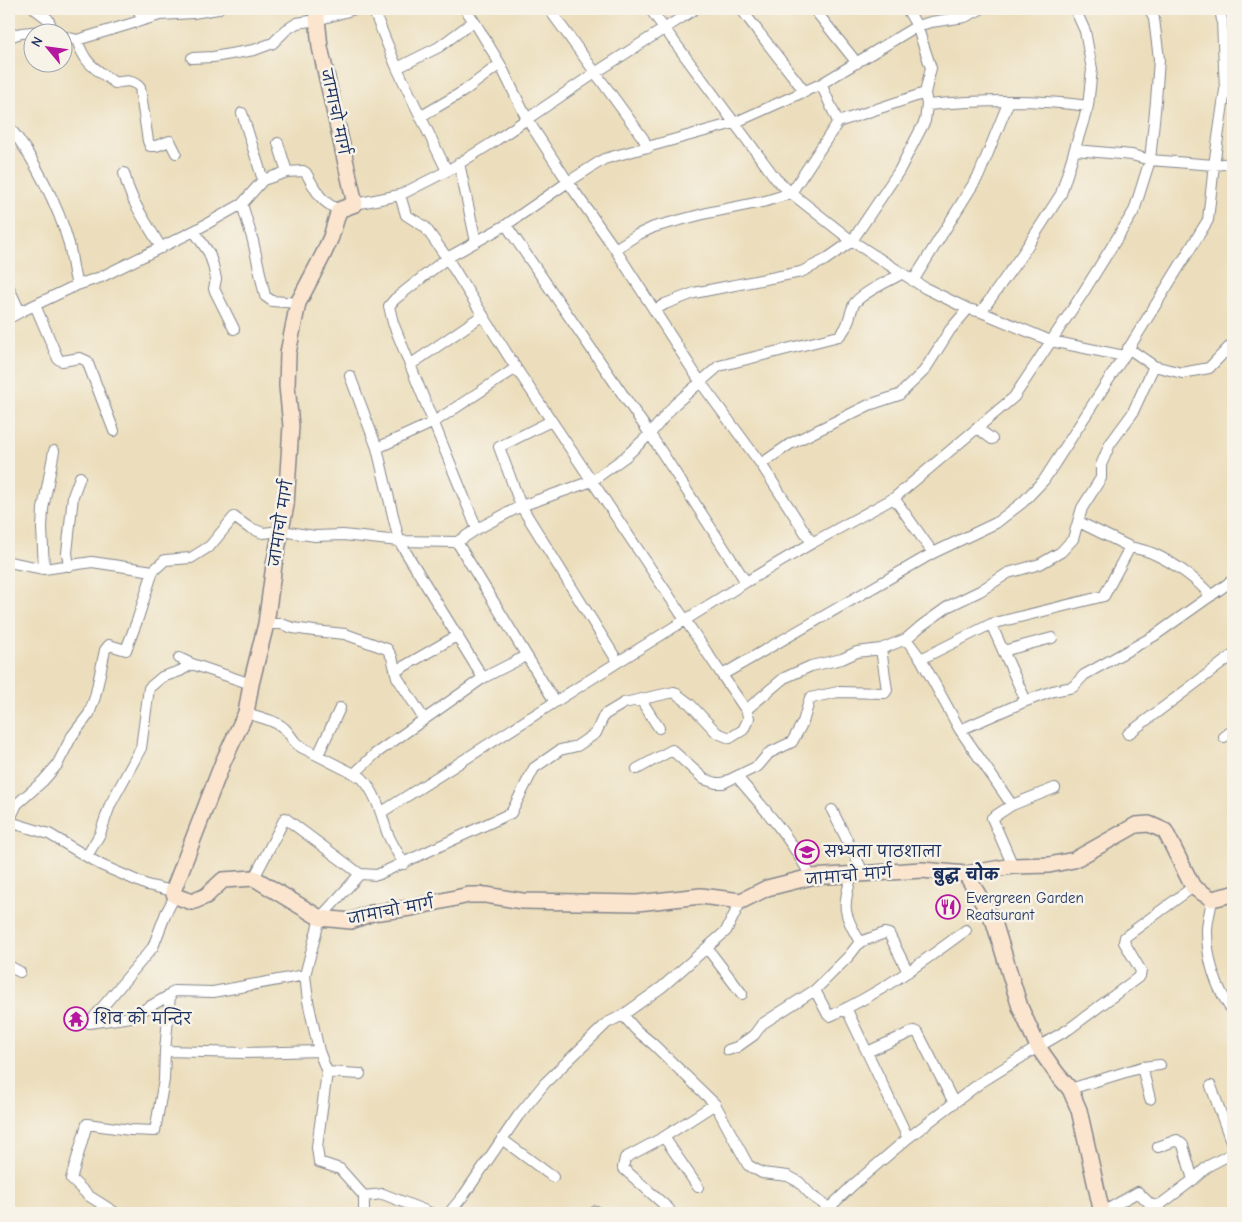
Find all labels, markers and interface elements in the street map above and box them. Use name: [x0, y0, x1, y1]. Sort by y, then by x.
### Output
north arrow: [22, 22, 72, 72]
text: N: [27, 34, 47, 50]
street label: जामाचो मार्ग: [317, 66, 356, 157]
street label: जामाचो मार्ग: [262, 478, 297, 568]
school or university icon: सभ्यता पाठशाला: [794, 839, 820, 865]
place label: सभ्यता पाठशाला: [823, 843, 942, 861]
street label: जामाचो मार्ग: [804, 860, 894, 889]
district label: बुद्ध चोक: [931, 862, 1000, 886]
place label: Evergreen Garden Reatsurant: [966, 889, 1084, 924]
street label: जामाचो मार्ग: [345, 891, 436, 928]
restaurant icon: Evergreen Garden Reatsurant: [935, 894, 961, 920]
temple icon: शिव को मन्दिर: [63, 1006, 89, 1032]
place label: शिव को मन्दिर: [93, 1007, 192, 1028]

